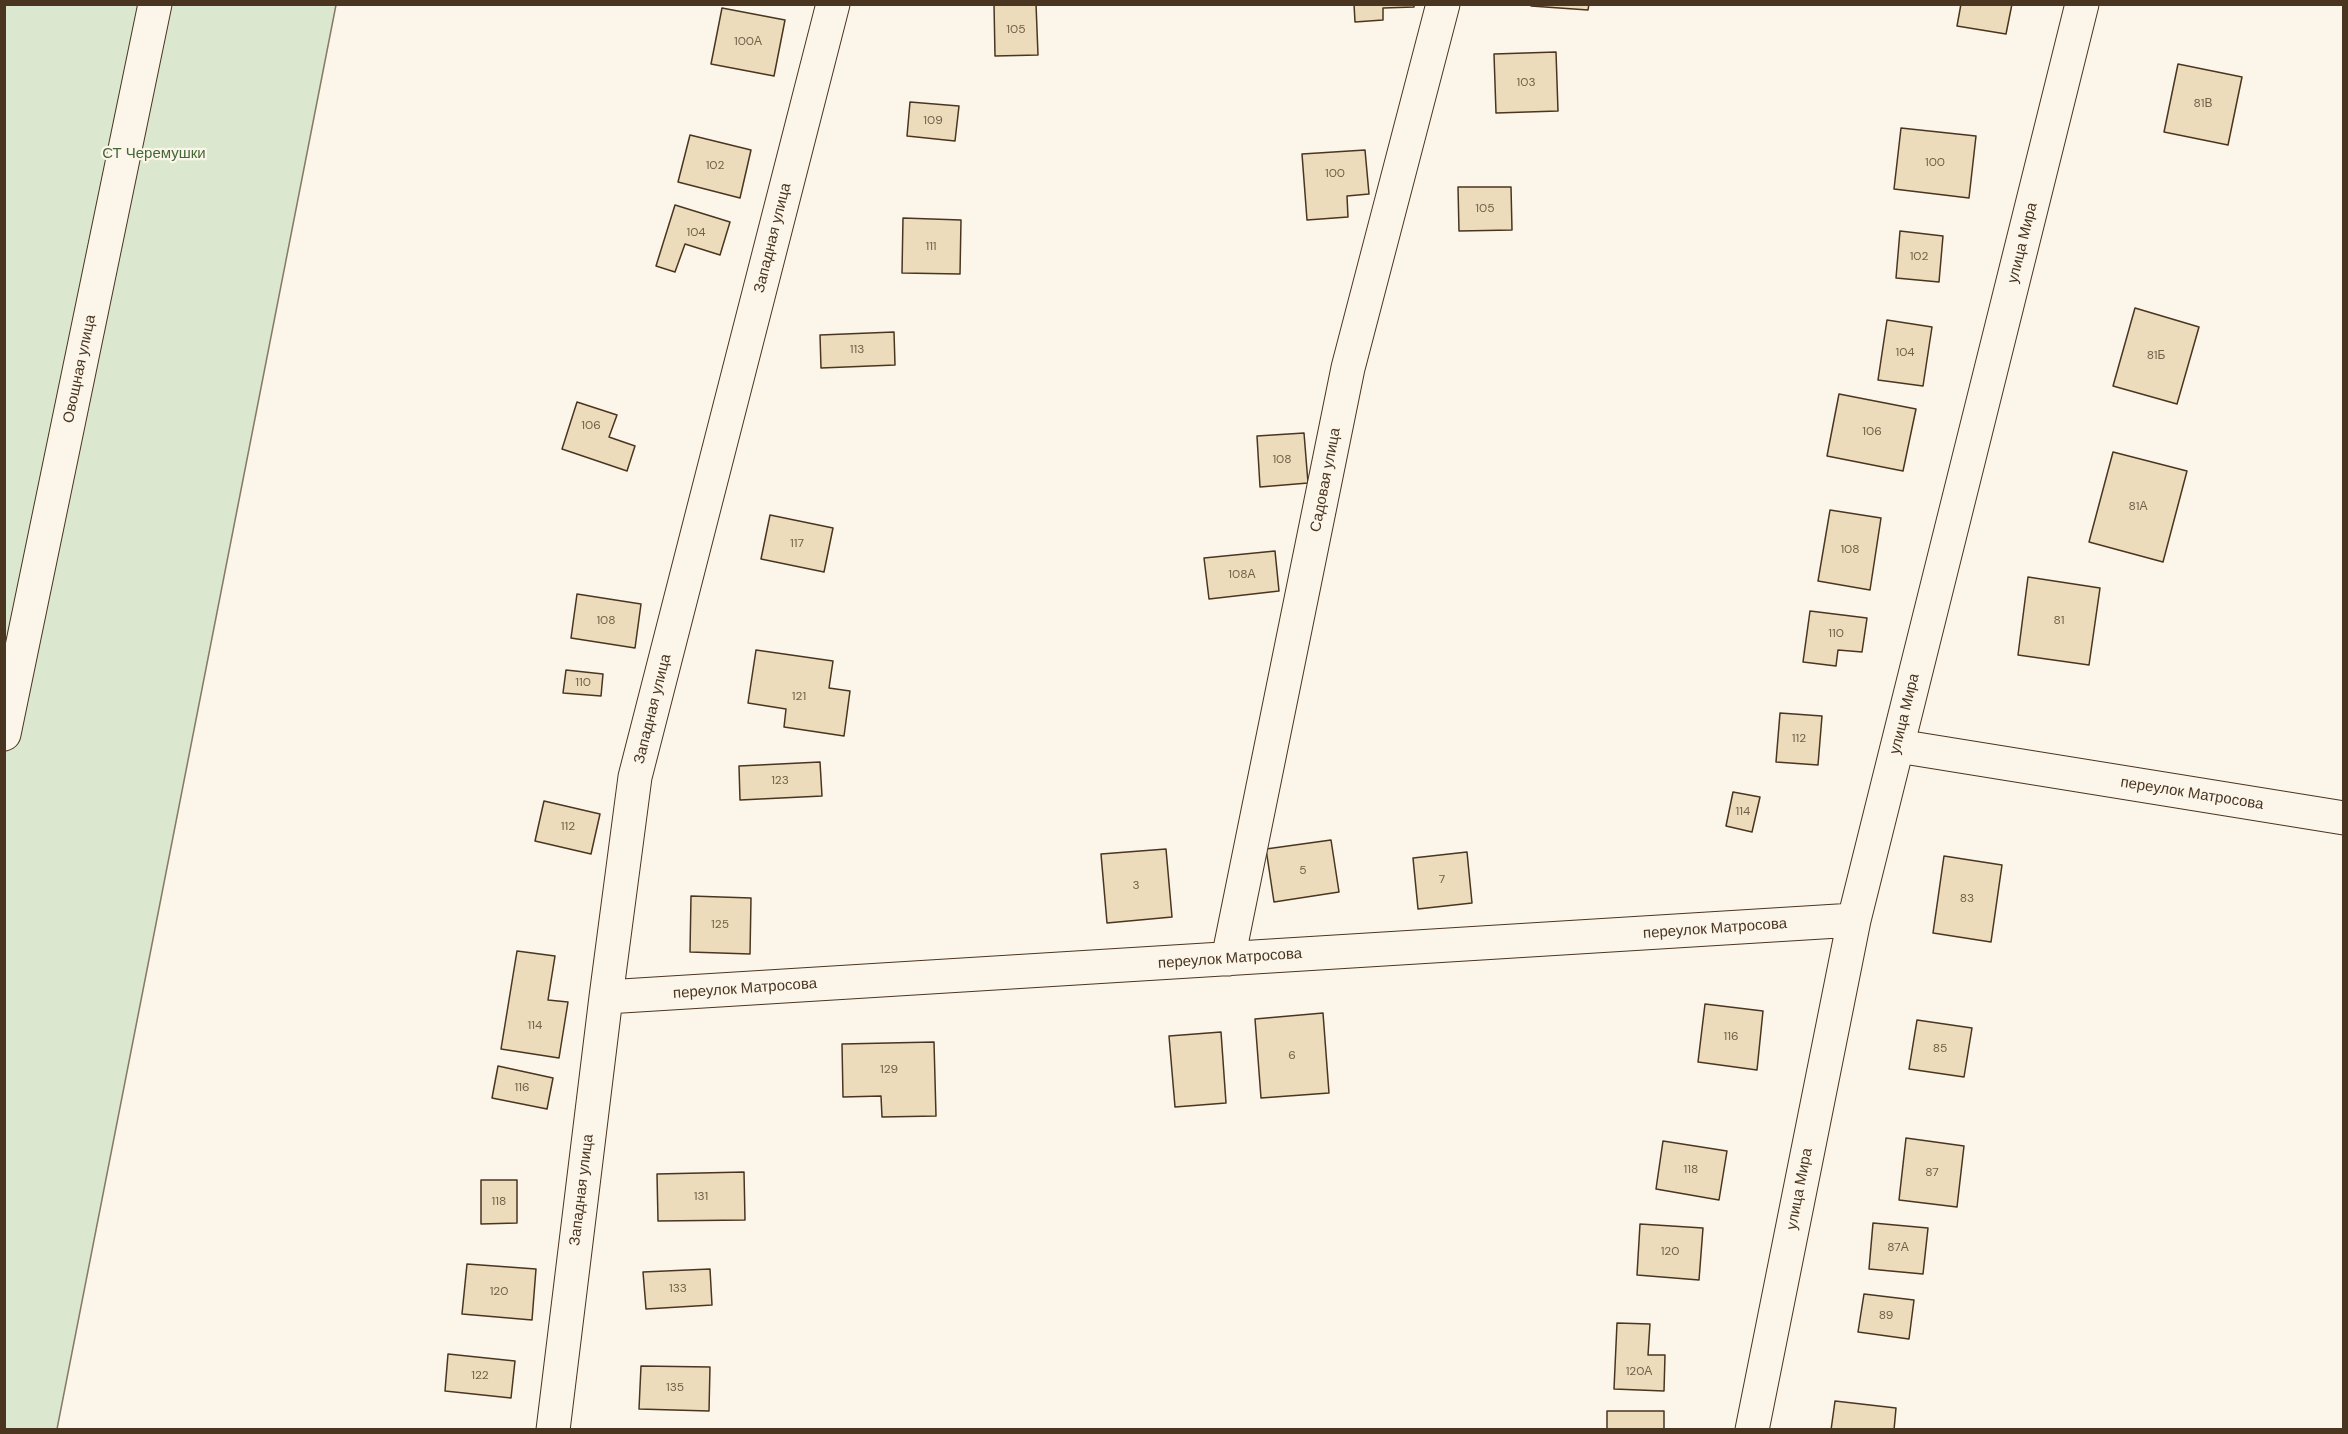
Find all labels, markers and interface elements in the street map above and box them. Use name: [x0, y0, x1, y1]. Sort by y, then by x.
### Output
house number: 105: [1006, 23, 1026, 37]
house number: 100А: [734, 35, 762, 49]
house number: 103: [1516, 76, 1536, 90]
house number: 81В: [2194, 97, 2212, 111]
house number: 109: [923, 114, 943, 128]
park label: СТ Черемушки: [102, 145, 206, 163]
house number: 100: [1925, 156, 1945, 170]
house number: 102: [706, 159, 724, 173]
house number: 100: [1325, 167, 1345, 181]
street label: Западная улица: [751, 181, 795, 295]
street label: улица Мира: [2004, 201, 2042, 285]
house number: 105: [1475, 202, 1495, 216]
house number: 104: [686, 226, 706, 240]
house number: 111: [925, 240, 937, 254]
house number: 102: [1910, 250, 1928, 264]
street label: Овощная улица: [60, 313, 100, 425]
house number: 113: [850, 343, 864, 357]
house number: 104: [1895, 346, 1915, 360]
house number: 81Б: [2147, 349, 2165, 363]
house number: 106: [581, 419, 601, 433]
house number: 106: [1862, 425, 1882, 439]
street label: Садовая улица: [1307, 426, 1345, 534]
house number: 108: [1272, 453, 1292, 467]
house number: 81А: [2129, 500, 2147, 514]
house number: 117: [790, 537, 804, 551]
house number: 108: [1840, 543, 1860, 557]
house number: 108А: [1228, 568, 1256, 582]
house number: 108: [596, 614, 616, 628]
house number: 81: [2054, 614, 2064, 628]
house number: 110: [1828, 627, 1844, 641]
street label: Западная улица: [631, 652, 675, 766]
street label: улица Мира: [1886, 672, 1924, 756]
house number: 110: [575, 676, 591, 690]
house number: 121: [792, 690, 806, 704]
house number: 112: [1792, 732, 1806, 746]
house number: 123: [771, 774, 789, 788]
street label: переулок Матросова: [2119, 774, 2265, 814]
house number: 114: [1736, 805, 1750, 819]
house number: 112: [561, 820, 575, 834]
house number: 5: [1299, 864, 1307, 878]
house number: 7: [1439, 873, 1445, 887]
house number: 3: [1132, 879, 1140, 893]
house number: 83: [1960, 892, 1974, 906]
street label: переулок Матросова: [1642, 915, 1788, 943]
house number: 125: [711, 918, 729, 932]
street label: переулок Матросова: [1157, 945, 1303, 973]
street label: переулок Матросова: [672, 975, 818, 1003]
house number: 114: [528, 1019, 542, 1033]
house number: 116: [1723, 1030, 1739, 1044]
house number: 85: [1933, 1042, 1947, 1056]
house number: 6: [1288, 1049, 1296, 1063]
house number: 129: [880, 1063, 898, 1077]
house number: 116: [514, 1081, 530, 1095]
street label: Западная улица: [566, 1133, 598, 1247]
street label: улица Мира: [1783, 1147, 1817, 1231]
house number: 118: [1684, 1163, 1698, 1177]
house number: 87: [1925, 1166, 1939, 1180]
house number: 131: [694, 1190, 708, 1204]
house number: 118: [492, 1195, 506, 1209]
house number: 87А: [1887, 1241, 1909, 1255]
house number: 120: [1661, 1245, 1679, 1259]
house number: 133: [669, 1282, 687, 1296]
house number: 120: [490, 1285, 508, 1299]
house number: 89: [1879, 1309, 1893, 1323]
house number: 120А: [1626, 1365, 1652, 1379]
house number: 122: [471, 1369, 489, 1383]
house number: 135: [666, 1381, 684, 1395]

